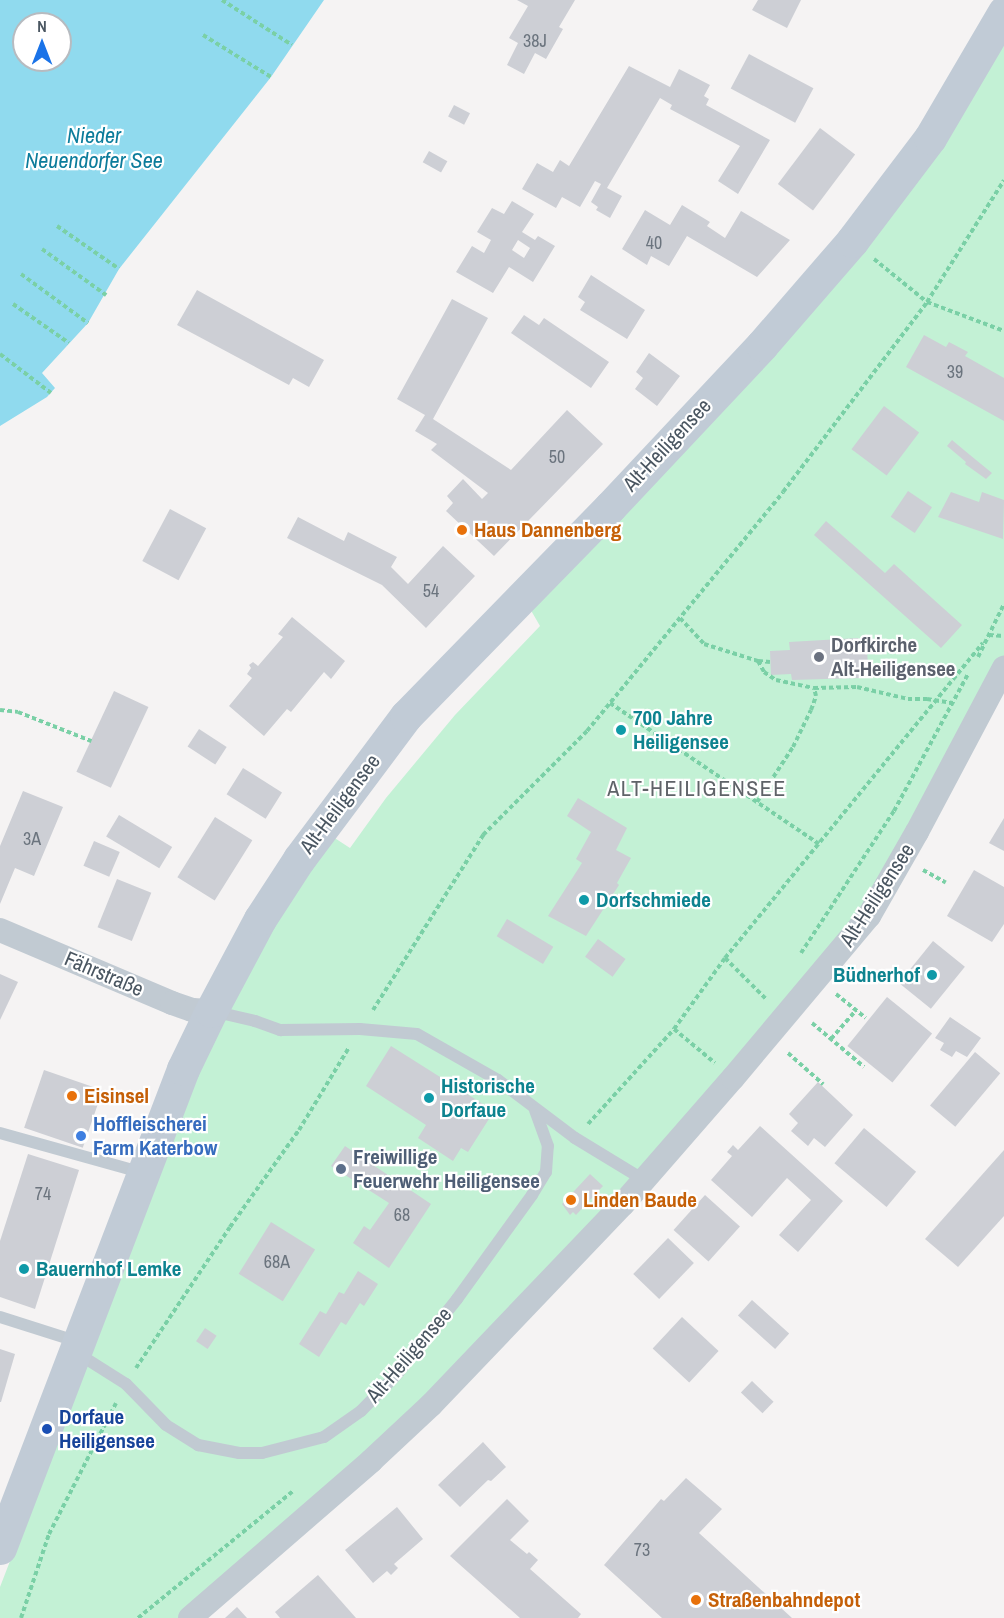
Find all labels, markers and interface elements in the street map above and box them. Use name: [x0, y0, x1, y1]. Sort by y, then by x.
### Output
north arrow: [12, 12, 72, 72]
text: N: [37, 15, 47, 37]
house number: 38J: [523, 30, 547, 52]
water label: Nieder Neuendorfer See: [25, 122, 163, 174]
house number: 40: [646, 232, 662, 254]
house number: 39: [947, 361, 963, 383]
street label: Alt-Heiligensee: [618, 393, 716, 497]
house number: 50: [549, 446, 565, 468]
place label: Haus Dannenberg: [474, 517, 621, 543]
marker: Haus Dannenberg: [455, 523, 469, 537]
house number: 54: [423, 580, 439, 602]
place label: Dorfkirche Alt-Heiligensee: [831, 632, 955, 682]
marker: Dorfkirche Alt-Heiligensee: [812, 650, 826, 664]
place label: 700 Jahre Heiligensee: [633, 705, 729, 755]
marker: 700 Jahre Heiligensee: [614, 723, 628, 737]
street label: Alt-Heiligensee: [295, 749, 385, 859]
district label: ALT-HEILIGENSEE: [607, 776, 787, 802]
house number: 3A: [23, 828, 41, 850]
street label: Alt-Heiligensee: [834, 839, 920, 951]
place label: Dorfschmiede: [596, 887, 711, 913]
marker: Dorfschmiede: [577, 893, 591, 907]
street label: Fährstraße: [61, 946, 147, 1002]
place label: Büdnerhof: [833, 962, 920, 988]
marker: Büdnerhof: [925, 968, 939, 982]
place label: Historische Dorfaue: [441, 1073, 535, 1123]
place label: Eisinsel: [84, 1083, 149, 1109]
marker: Eisinsel: [65, 1089, 79, 1103]
marker: Historische Dorfaue: [422, 1091, 436, 1105]
place label: Hoffleischerei Farm Katerbow: [93, 1111, 218, 1161]
marker: Hoffleischerei Farm Katerbow: [74, 1129, 88, 1143]
place label: Freiwillige Feuerwehr Heiligensee: [353, 1144, 540, 1194]
marker: Freiwillige Feuerwehr Heiligensee: [334, 1162, 348, 1176]
house number: 74: [35, 1183, 51, 1205]
place label: Linden Baude: [583, 1187, 697, 1213]
marker: Linden Baude: [564, 1193, 578, 1207]
house number: 68: [394, 1204, 410, 1226]
house number: 68A: [264, 1251, 290, 1273]
place label: Bauernhof Lemke: [36, 1256, 181, 1282]
marker: Bauernhof Lemke: [17, 1262, 31, 1276]
street label: Alt-Heiligensee: [361, 1302, 457, 1408]
place label: Dorfaue Heiligensee: [59, 1404, 155, 1454]
marker: Dorfaue Heiligensee: [40, 1422, 54, 1436]
house number: 73: [634, 1539, 650, 1561]
place label: Straßenbahndepot: [708, 1587, 860, 1613]
marker: Straßenbahndepot: [689, 1593, 703, 1607]

